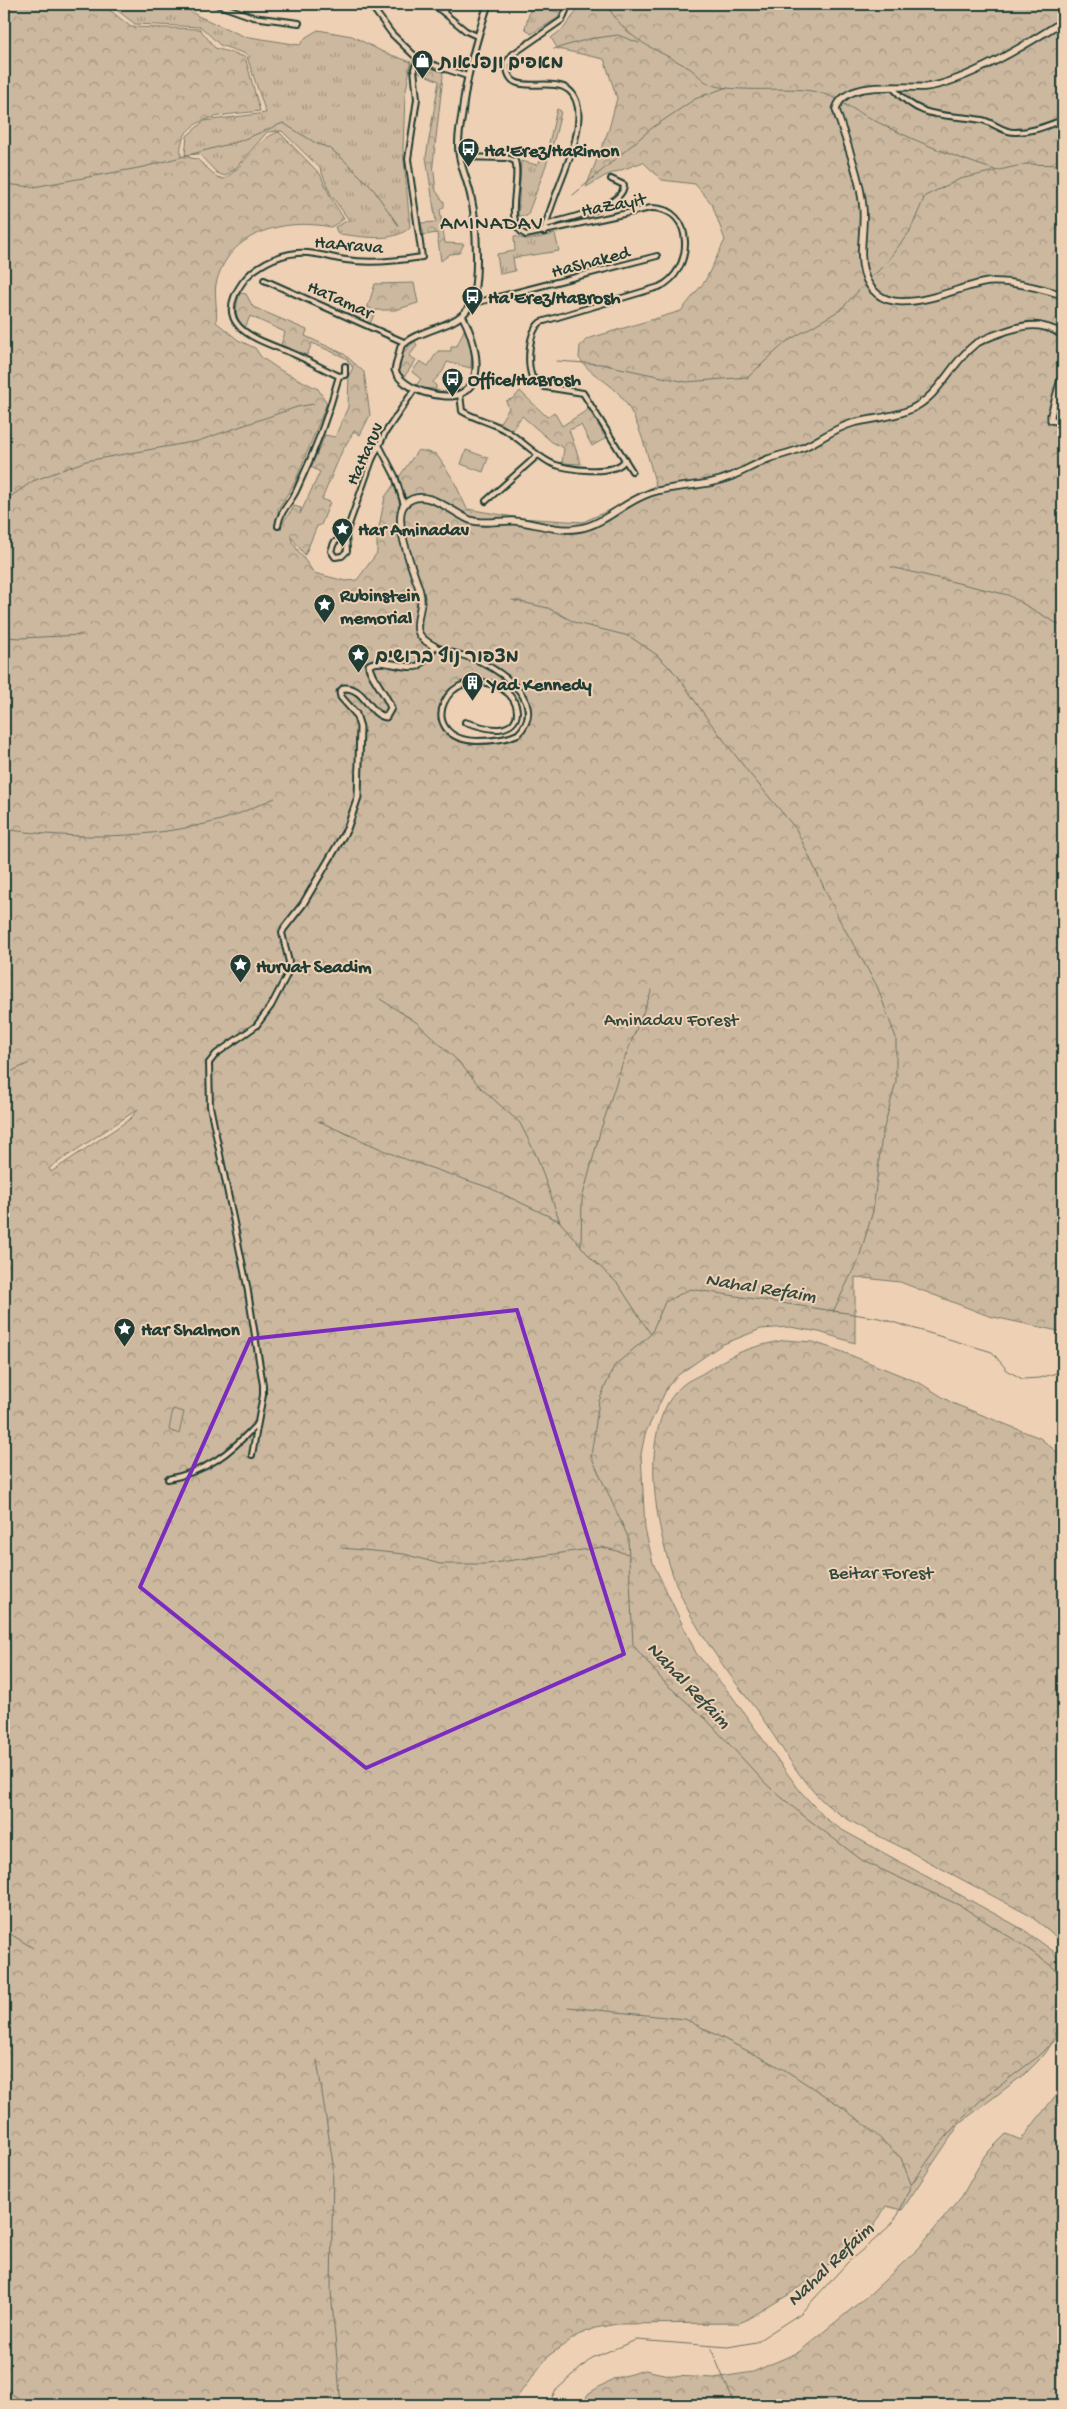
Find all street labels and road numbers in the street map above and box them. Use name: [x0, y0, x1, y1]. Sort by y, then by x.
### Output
street label: HaZayit: [579, 188, 650, 224]
street label: HaArava: [313, 232, 385, 261]
street label: HaShaked: [549, 241, 634, 285]
street label: HaTamar: [303, 276, 378, 327]
street label: HaHaruv: [342, 419, 390, 490]

